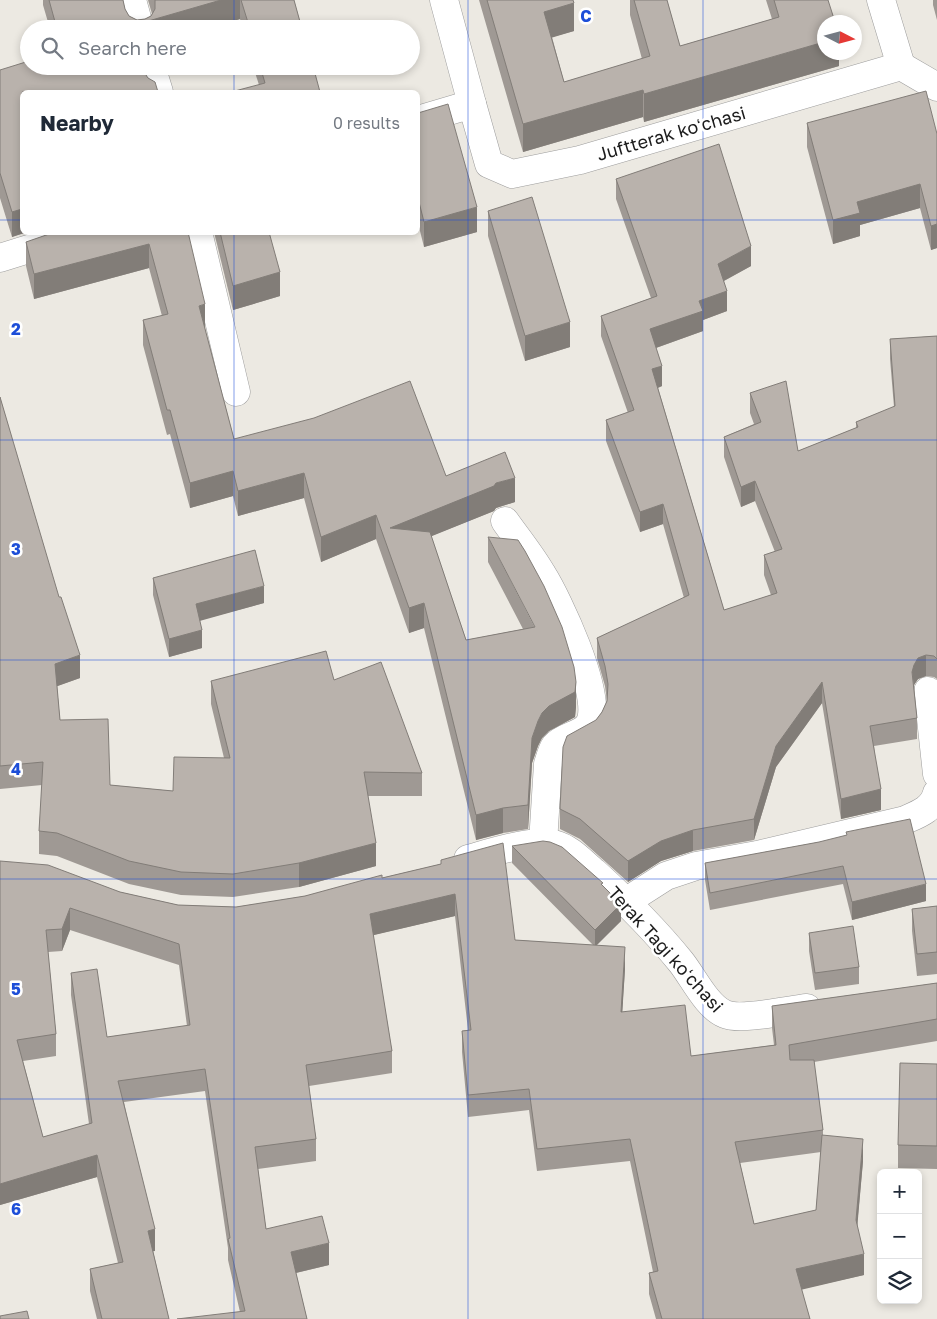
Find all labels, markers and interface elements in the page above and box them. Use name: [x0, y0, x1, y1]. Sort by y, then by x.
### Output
text: C: [580, 6, 592, 26]
north arrow: [817, 15, 862, 60]
search box: [20, 20, 420, 75]
icon: search: [38, 34, 66, 62]
text: Search here: [78, 36, 187, 59]
street label: Juftterak koʻchasi: [594, 101, 748, 165]
text: Nearby: [40, 110, 114, 136]
text: 0 results: [333, 113, 400, 133]
text: 2: [11, 319, 21, 339]
text: 3: [11, 539, 21, 559]
text: 4: [11, 759, 21, 779]
street label: Terak Tagi koʻchasi: [604, 882, 728, 1016]
text: 5: [11, 979, 21, 999]
map controls: [877, 1169, 922, 1304]
button: +: [877, 1169, 922, 1214]
text: 6: [11, 1199, 21, 1219]
button: −: [877, 1214, 922, 1259]
button: layers: [877, 1259, 922, 1304]

